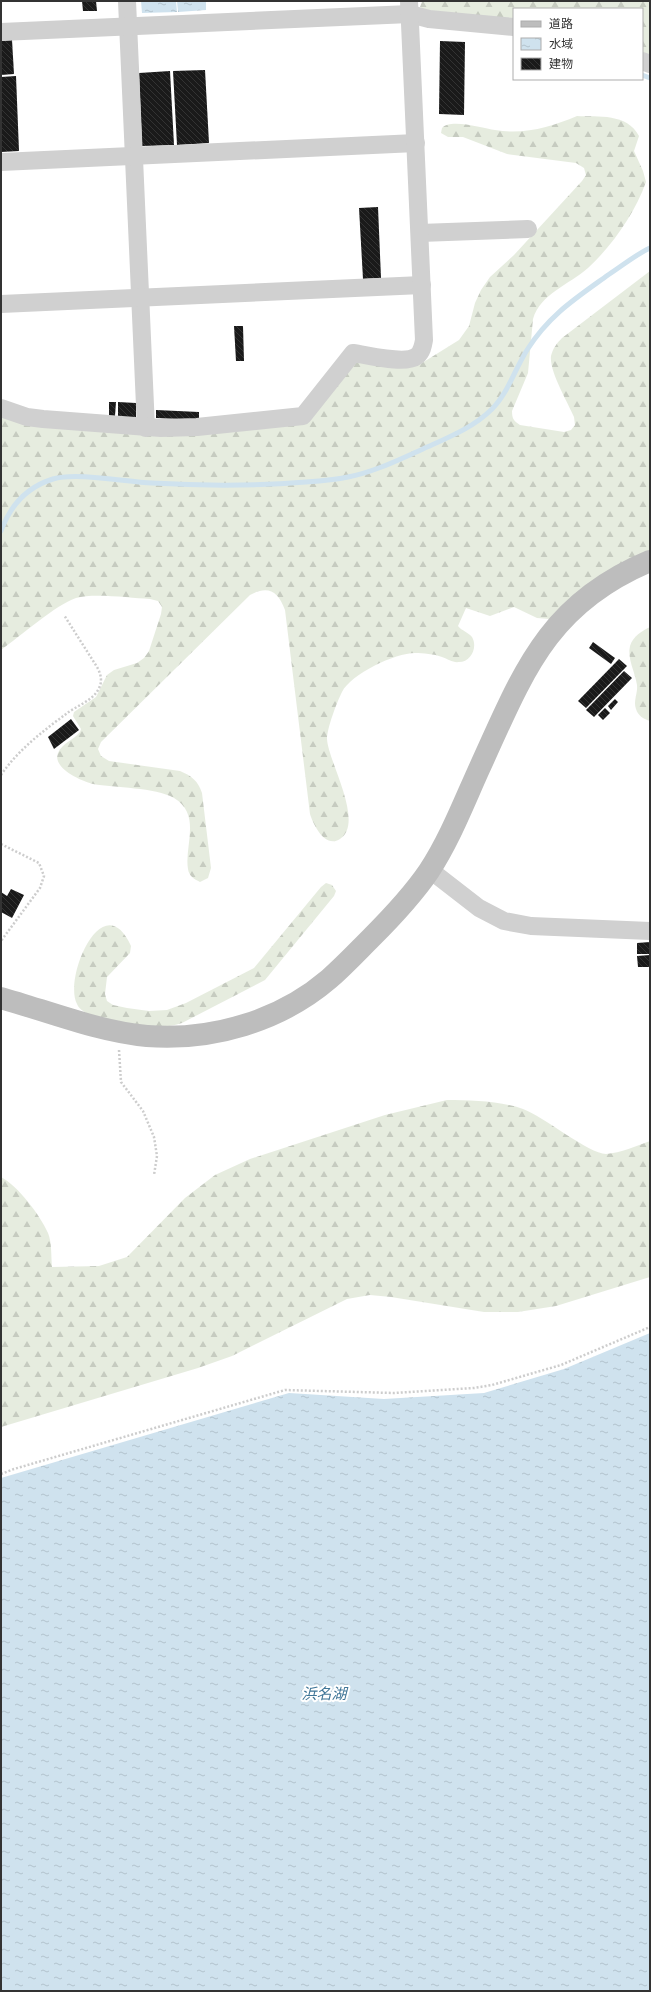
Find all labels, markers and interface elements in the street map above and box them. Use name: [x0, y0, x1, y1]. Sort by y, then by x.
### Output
legend: [513, 8, 643, 80]
text: 道路: [549, 17, 573, 31]
text: 水域: [549, 37, 573, 51]
text: 建物: [549, 57, 573, 71]
water label: 浜名湖: [301, 1685, 348, 1702]

